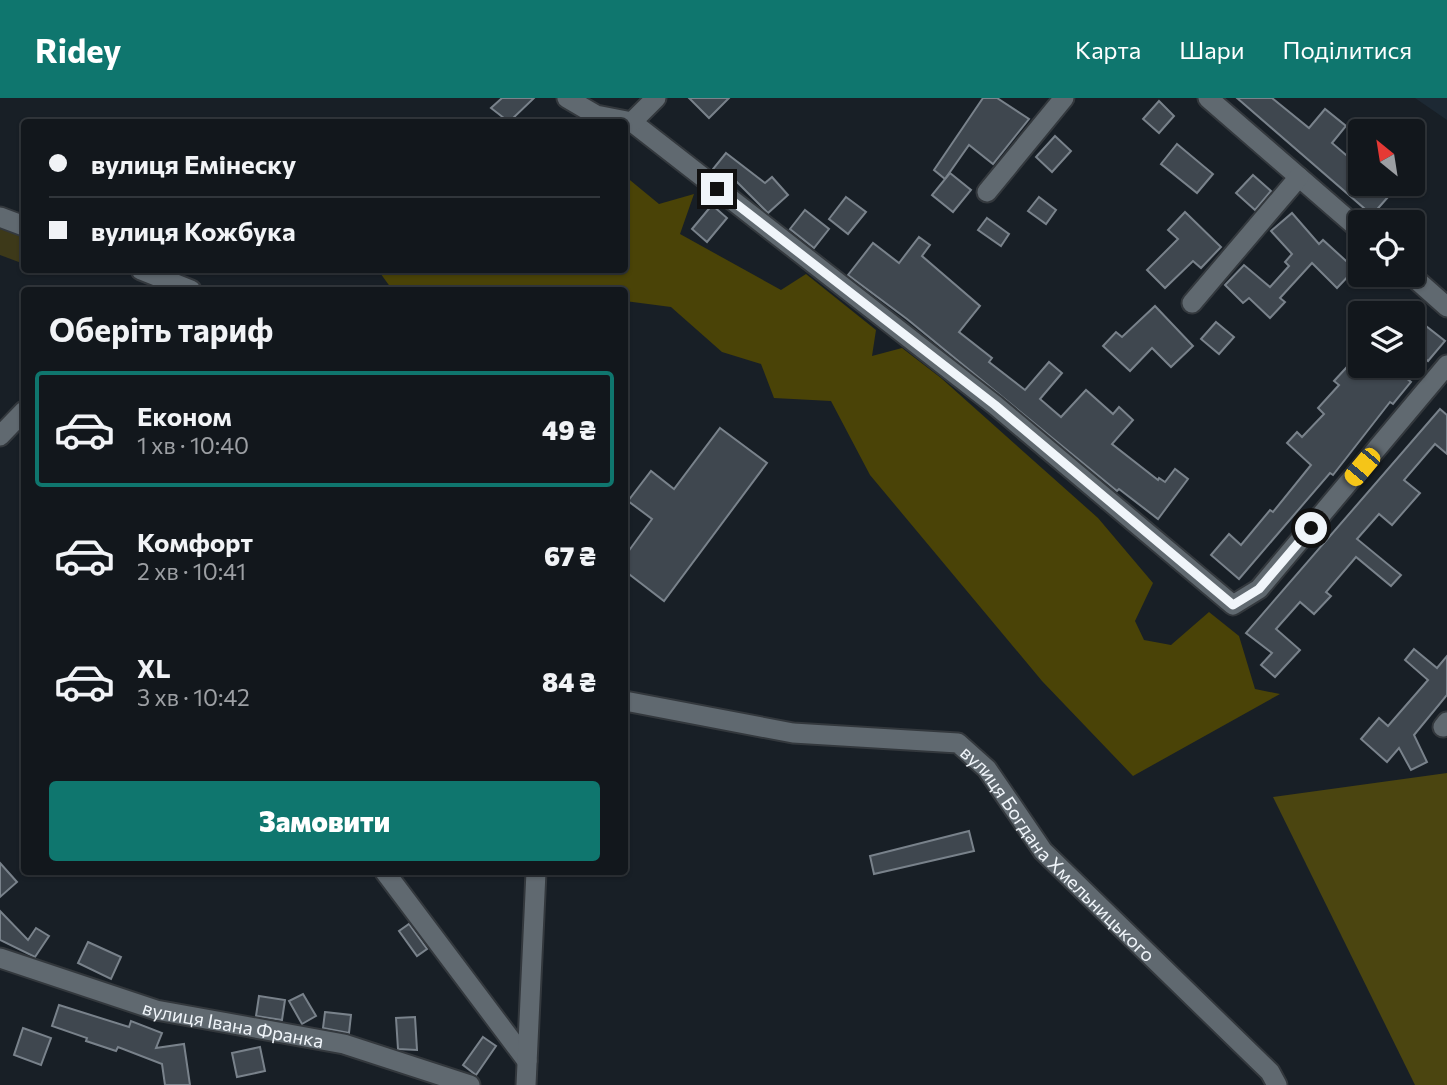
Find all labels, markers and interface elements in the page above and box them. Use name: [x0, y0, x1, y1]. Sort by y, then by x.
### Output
text: Ridey: [35, 29, 121, 70]
text: Карта: [1075, 35, 1141, 64]
text: Шари: [1179, 35, 1245, 64]
text: Поділитися: [1283, 35, 1412, 64]
north arrow: [1348, 119, 1424, 196]
map controls: [1348, 119, 1425, 378]
text: вулиця Емінеску: [91, 148, 296, 179]
route end: [701, 173, 733, 205]
button: locate: [1348, 210, 1425, 287]
text: вулиця Кожбука: [91, 215, 296, 246]
button: layers: [1348, 301, 1425, 378]
text: Оберіть тариф: [49, 309, 273, 349]
icon: car: [53, 398, 116, 461]
text: Економ: [137, 400, 232, 431]
text: 49 ₴: [542, 414, 596, 445]
text: 1 хв · 10:40: [137, 431, 249, 459]
car: [1341, 444, 1384, 490]
route start: [1295, 512, 1327, 544]
icon: car: [53, 524, 116, 587]
text: Комфорт: [137, 526, 253, 557]
text: 67 ₴: [544, 540, 596, 571]
text: 2 хв · 10:41: [137, 557, 246, 585]
icon: car: [53, 650, 116, 713]
text: XL: [137, 652, 171, 683]
text: 84 ₴: [542, 666, 596, 697]
text: 3 хв · 10:42: [137, 683, 250, 711]
street label: вулиця Богдана Хмельницького: [957, 740, 1161, 966]
button: Замовити: [49, 781, 600, 861]
street label: вулиця Івана Франка: [140, 995, 326, 1052]

